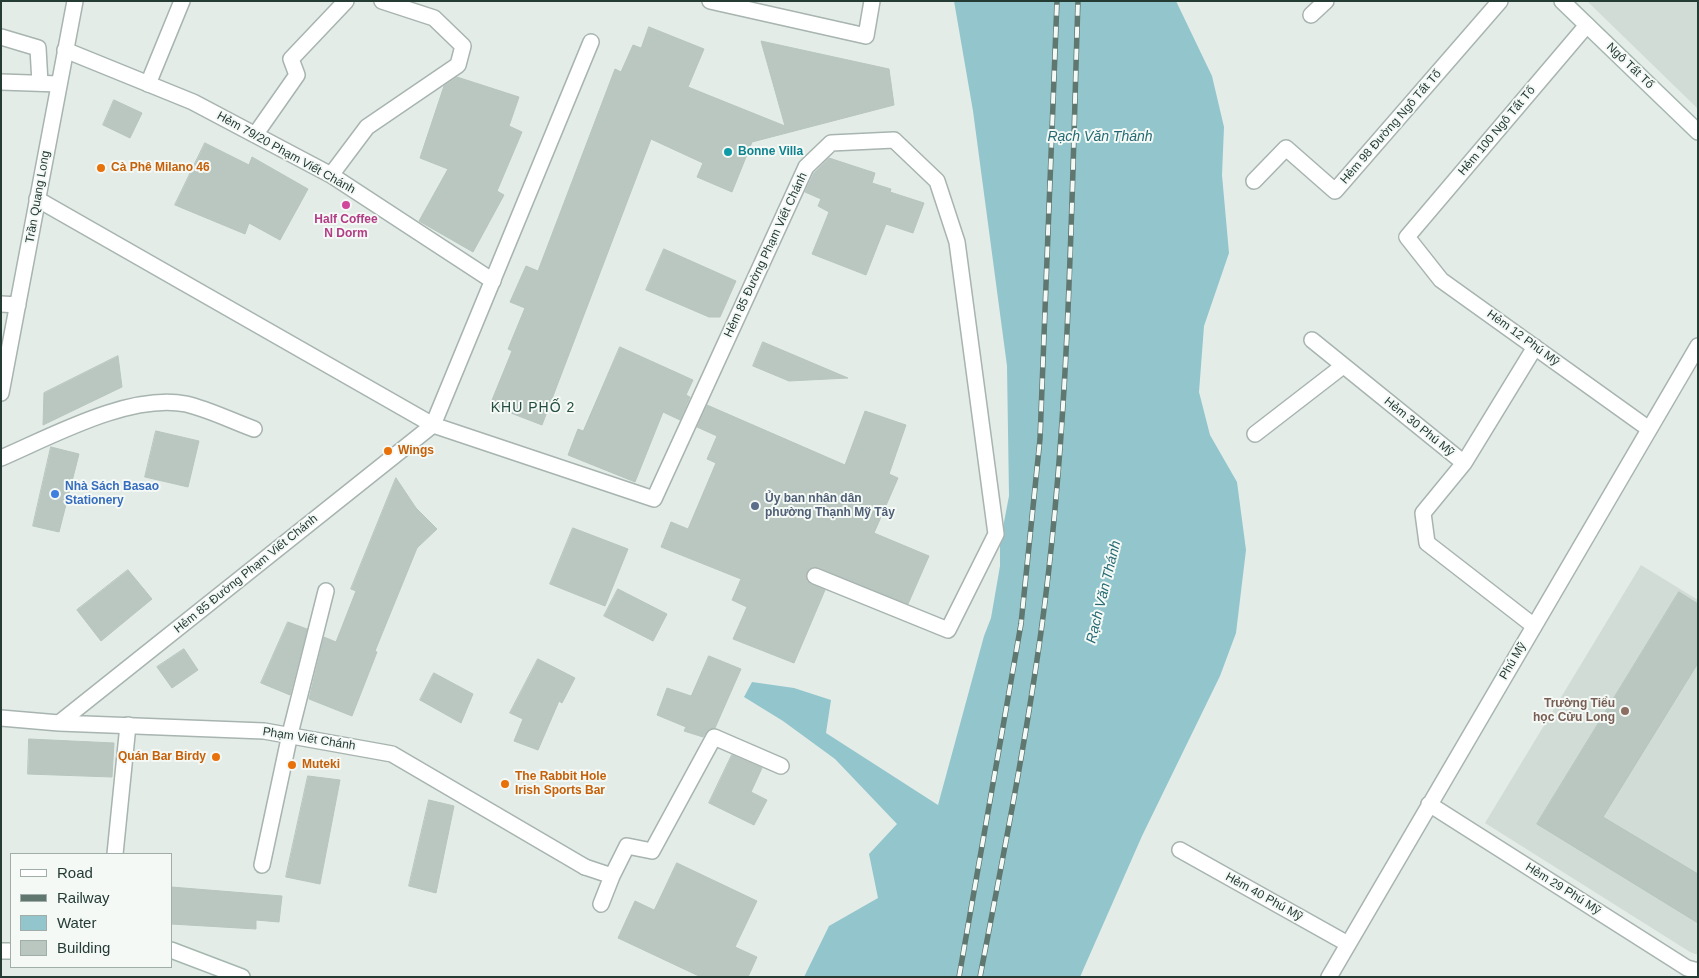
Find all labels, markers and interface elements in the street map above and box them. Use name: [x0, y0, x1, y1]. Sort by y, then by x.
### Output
street label: Ngô Tất Tố: [1603, 40, 1657, 92]
street label: Hẻm 98 Đường Ngô Tất Tố: [1337, 67, 1445, 187]
street label: Hẻm 100 Ngô Tất Tố: [1455, 83, 1539, 179]
street label: Hẻm 79/20 Phạm Viết Chánh: [214, 109, 358, 197]
water label: Rạch Văn Thánh: [1047, 129, 1153, 145]
place label: Bonne Villa: [738, 145, 803, 159]
marker: Bonne Villa: [722, 146, 734, 158]
street label: Trần Quang Long: [23, 150, 53, 244]
place label: Cà Phê Milano 46: [111, 161, 210, 175]
marker: Cà Phê Milano 46: [95, 162, 107, 174]
street label: Hẻm 85 Đường Phạm Viết Chánh: [721, 170, 811, 340]
marker: Half Coffee N Dorm: [340, 199, 352, 211]
place label: Half Coffee N Dorm: [314, 213, 378, 241]
street label: Hẻm 12 Phú Mỹ: [1484, 307, 1562, 369]
street label: Hẻm 30 Phú Mỹ: [1381, 394, 1457, 460]
district label: KHU PHỐ 2: [490, 400, 576, 416]
place label: Wings: [398, 444, 434, 458]
marker: Wings: [382, 445, 394, 457]
place label: Nhà Sách Basao Stationery: [65, 480, 159, 508]
marker: Nhà Sách Basao Stationery: [49, 488, 61, 500]
place label: Ủy ban nhân dân phường Thạnh Mỹ Tây: [765, 492, 895, 520]
marker: Ủy ban nhân dân phường Thạnh Mỹ Tây: [749, 500, 761, 512]
street label: Hẻm 85 Đường Phạm Viết Chánh: [171, 512, 321, 636]
water label: Rạch Văn Thánh: [1083, 539, 1125, 645]
street label: Phú Mỹ: [1497, 640, 1529, 682]
place label: Trường Tiểu học Cửu Long: [1533, 697, 1615, 725]
marker: Trường Tiểu học Cửu Long: [1619, 705, 1631, 717]
street label: Phạm Viết Chánh: [262, 725, 356, 753]
place label: Quán Bar Birdy: [118, 750, 206, 764]
marker: Quán Bar Birdy: [210, 751, 222, 763]
place label: Muteki: [302, 758, 340, 772]
marker: Muteki: [286, 759, 298, 771]
place label: The Rabbit Hole Irish Sports Bar: [515, 770, 606, 798]
marker: The Rabbit Hole Irish Sports Bar: [499, 778, 511, 790]
legend: [10, 853, 172, 968]
street label: Hẻm 29 Phú Mỹ: [1523, 860, 1603, 918]
text: Road: [57, 864, 93, 881]
street label: Hẻm 40 Phú Mỹ: [1223, 870, 1305, 924]
text: Railway: [57, 889, 110, 906]
text: Water: [57, 914, 96, 931]
text: Building: [57, 939, 110, 956]

